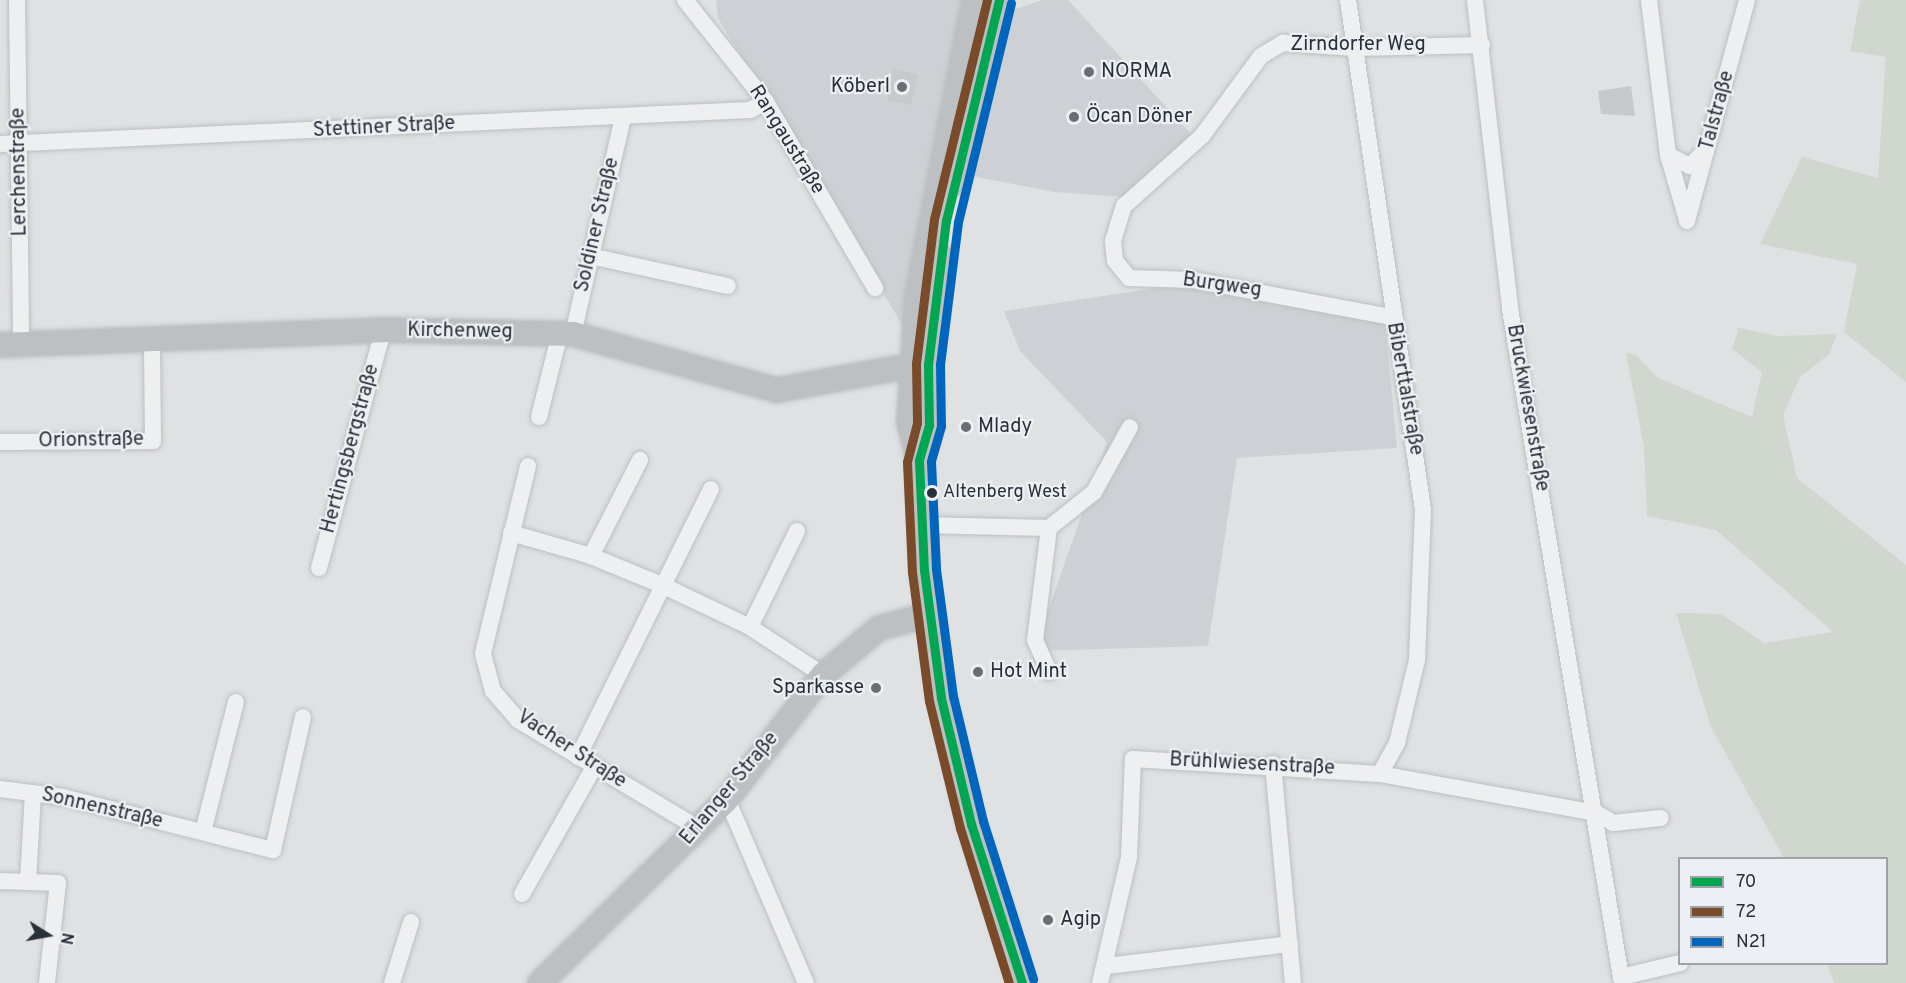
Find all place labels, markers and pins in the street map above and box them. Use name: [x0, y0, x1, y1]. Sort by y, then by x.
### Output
place label: NORMA: [1101, 60, 1172, 84]
marker: NORMA: [1082, 65, 1096, 79]
place label: Köberl: [831, 75, 890, 99]
marker: Köberl: [895, 80, 909, 94]
place label: Öcan Döner: [1086, 105, 1192, 129]
marker: Öcan Döner: [1067, 110, 1081, 124]
place label: Mlady: [978, 415, 1032, 439]
marker: Mlady: [959, 420, 973, 434]
place label: Altenberg West: [943, 482, 1067, 504]
marker: Altenberg West: [926, 487, 938, 499]
place label: Hot Mint: [990, 660, 1067, 684]
marker: Hot Mint: [971, 665, 985, 679]
place label: Sparkasse: [772, 676, 864, 700]
marker: Sparkasse: [869, 681, 883, 695]
place label: Agip: [1060, 908, 1101, 932]
marker: Agip: [1041, 913, 1055, 927]

